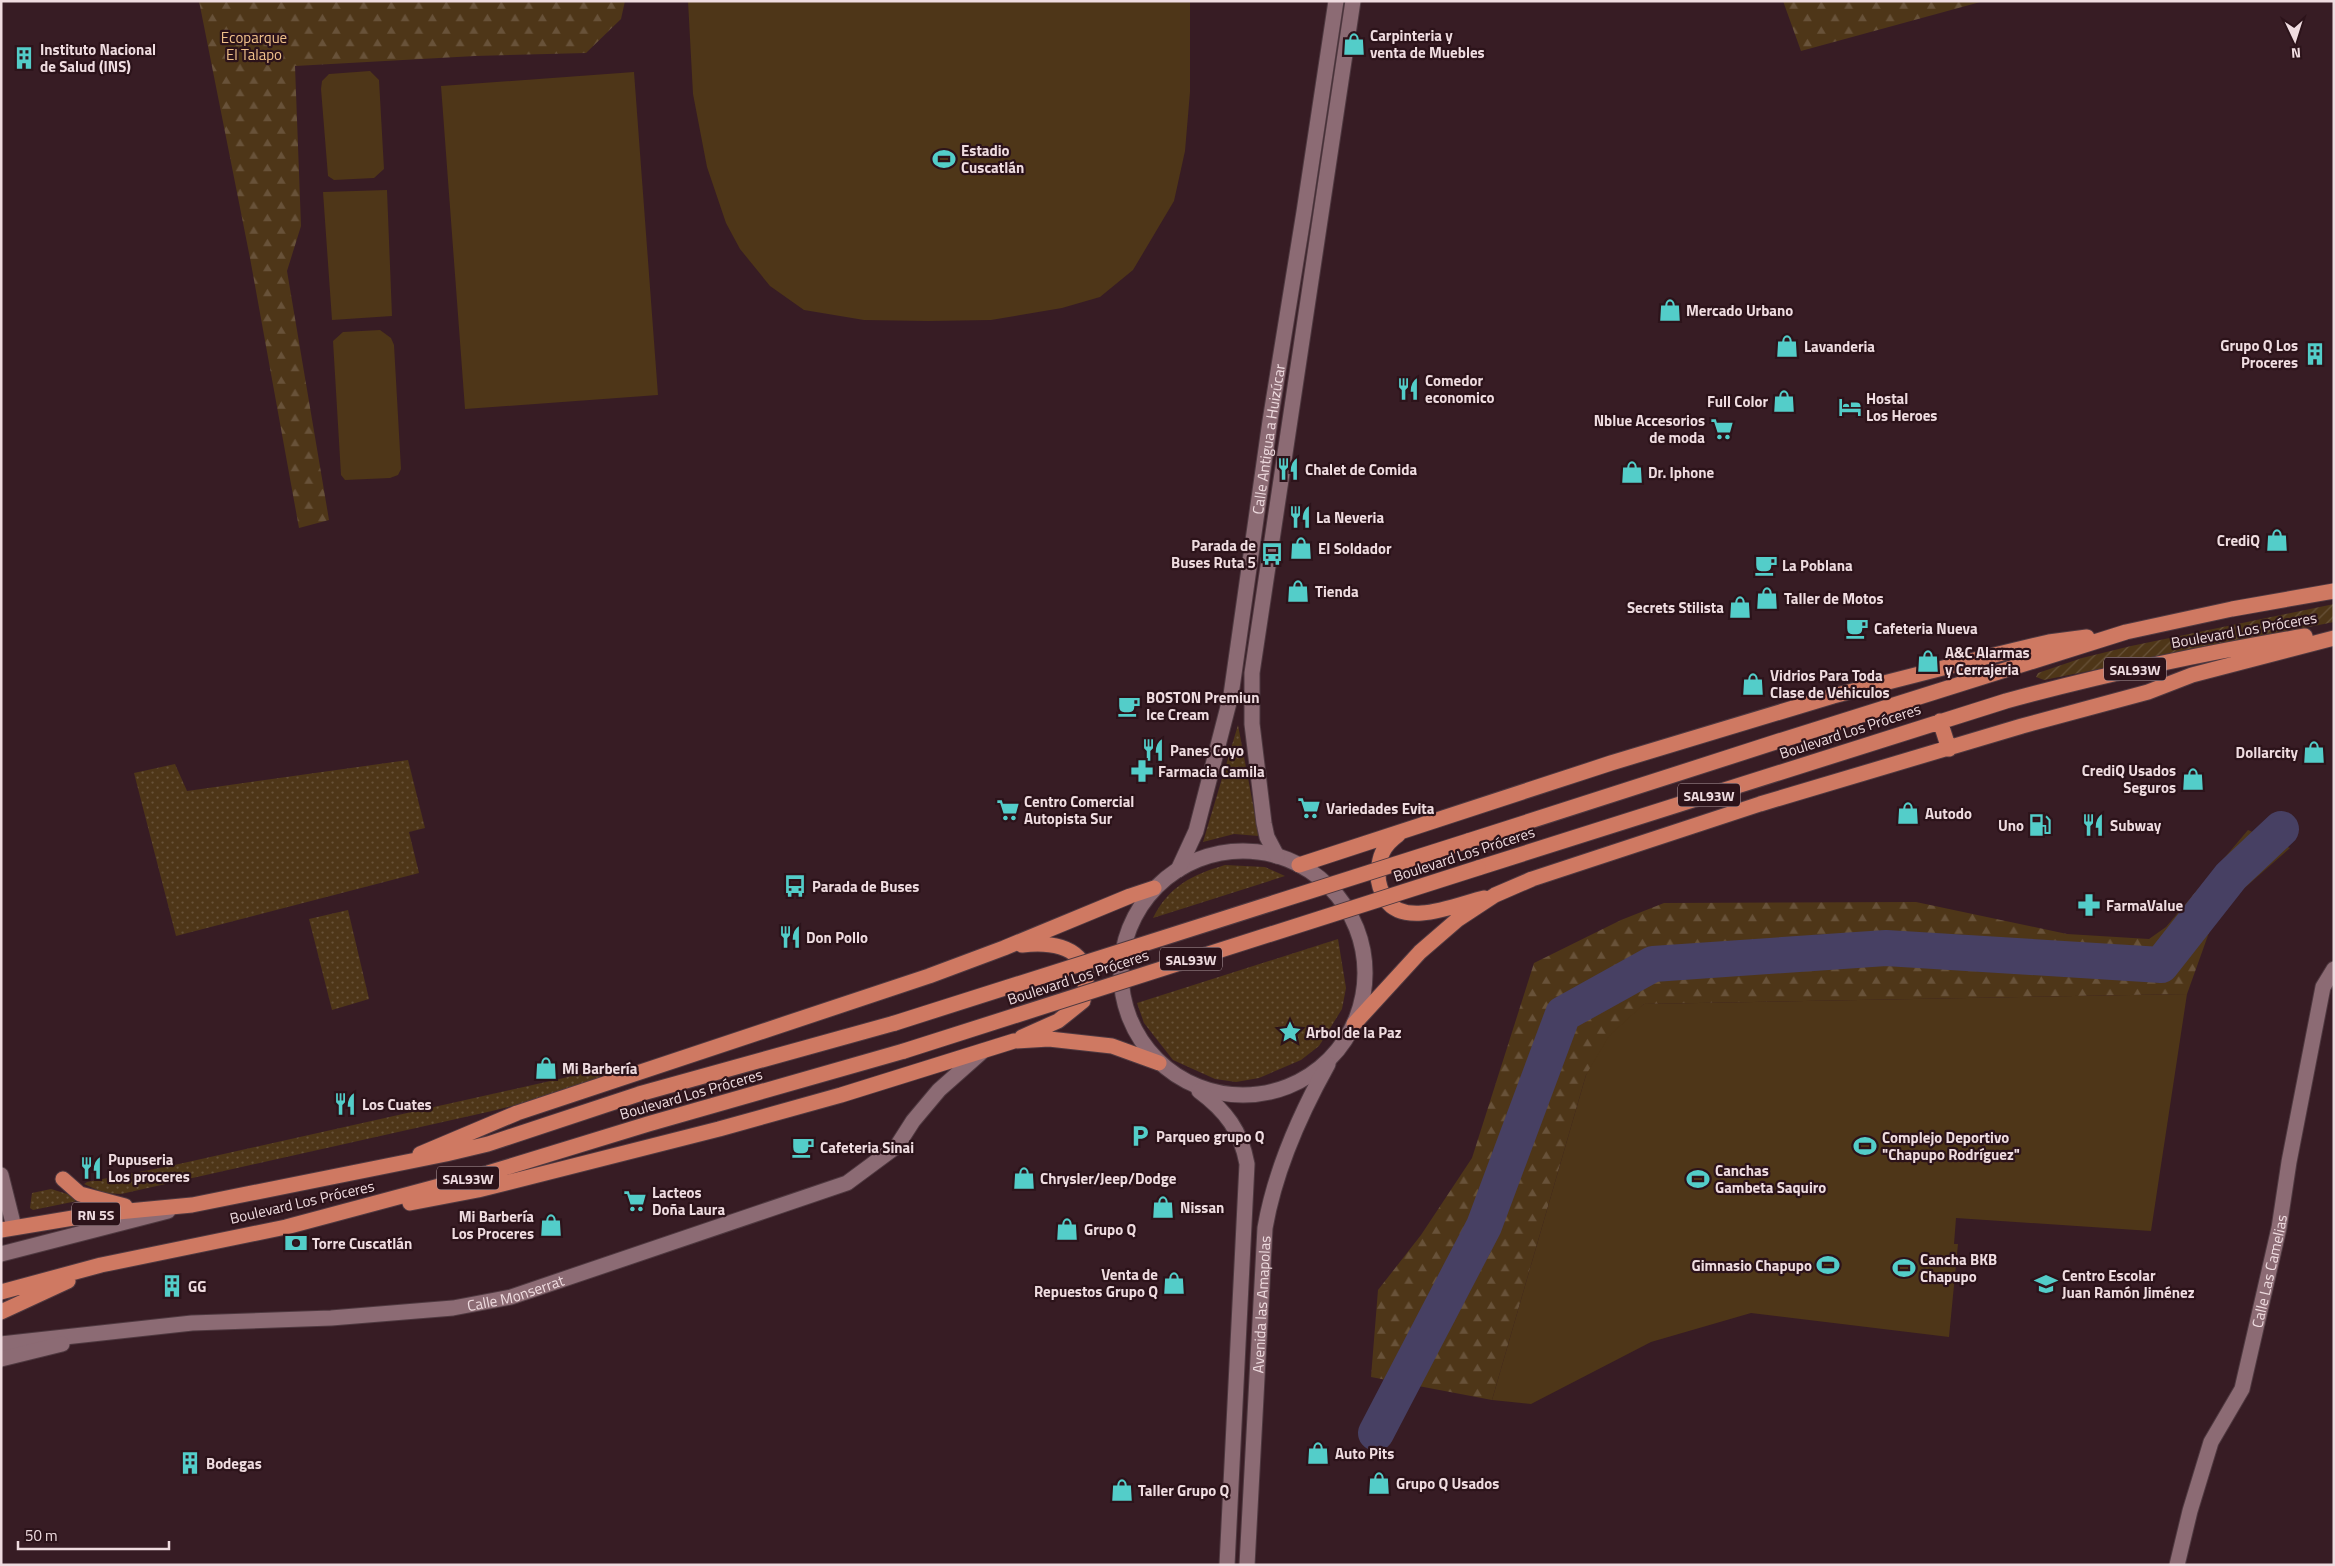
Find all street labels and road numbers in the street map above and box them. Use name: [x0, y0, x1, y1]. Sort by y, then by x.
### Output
street label: Calle Antigua a Huizúcar: [1245, 362, 1291, 516]
street label: Boulevard Los Próceres: [2169, 606, 2319, 654]
road number: SAL93W: [2104, 658, 2166, 681]
street label: Boulevard Los Próceres: [1776, 697, 1924, 765]
road number: SAL93W: [1678, 784, 1740, 806]
street label: Boulevard Los Próceres: [1390, 820, 1538, 888]
street label: Boulevard Los Próceres: [1004, 943, 1152, 1011]
road number: SAL93W: [1160, 948, 1222, 971]
street label: Boulevard Los Próceres: [617, 1063, 765, 1125]
road number: SAL93W: [437, 1166, 499, 1190]
street label: Boulevard Los Próceres: [227, 1174, 377, 1230]
road number: RN 5S: [72, 1202, 120, 1226]
street label: Calle Las Camelias: [2245, 1213, 2292, 1330]
street label: Avenida las Amapolas: [1246, 1235, 1276, 1374]
street label: Calle Monserrat: [465, 1268, 568, 1317]

